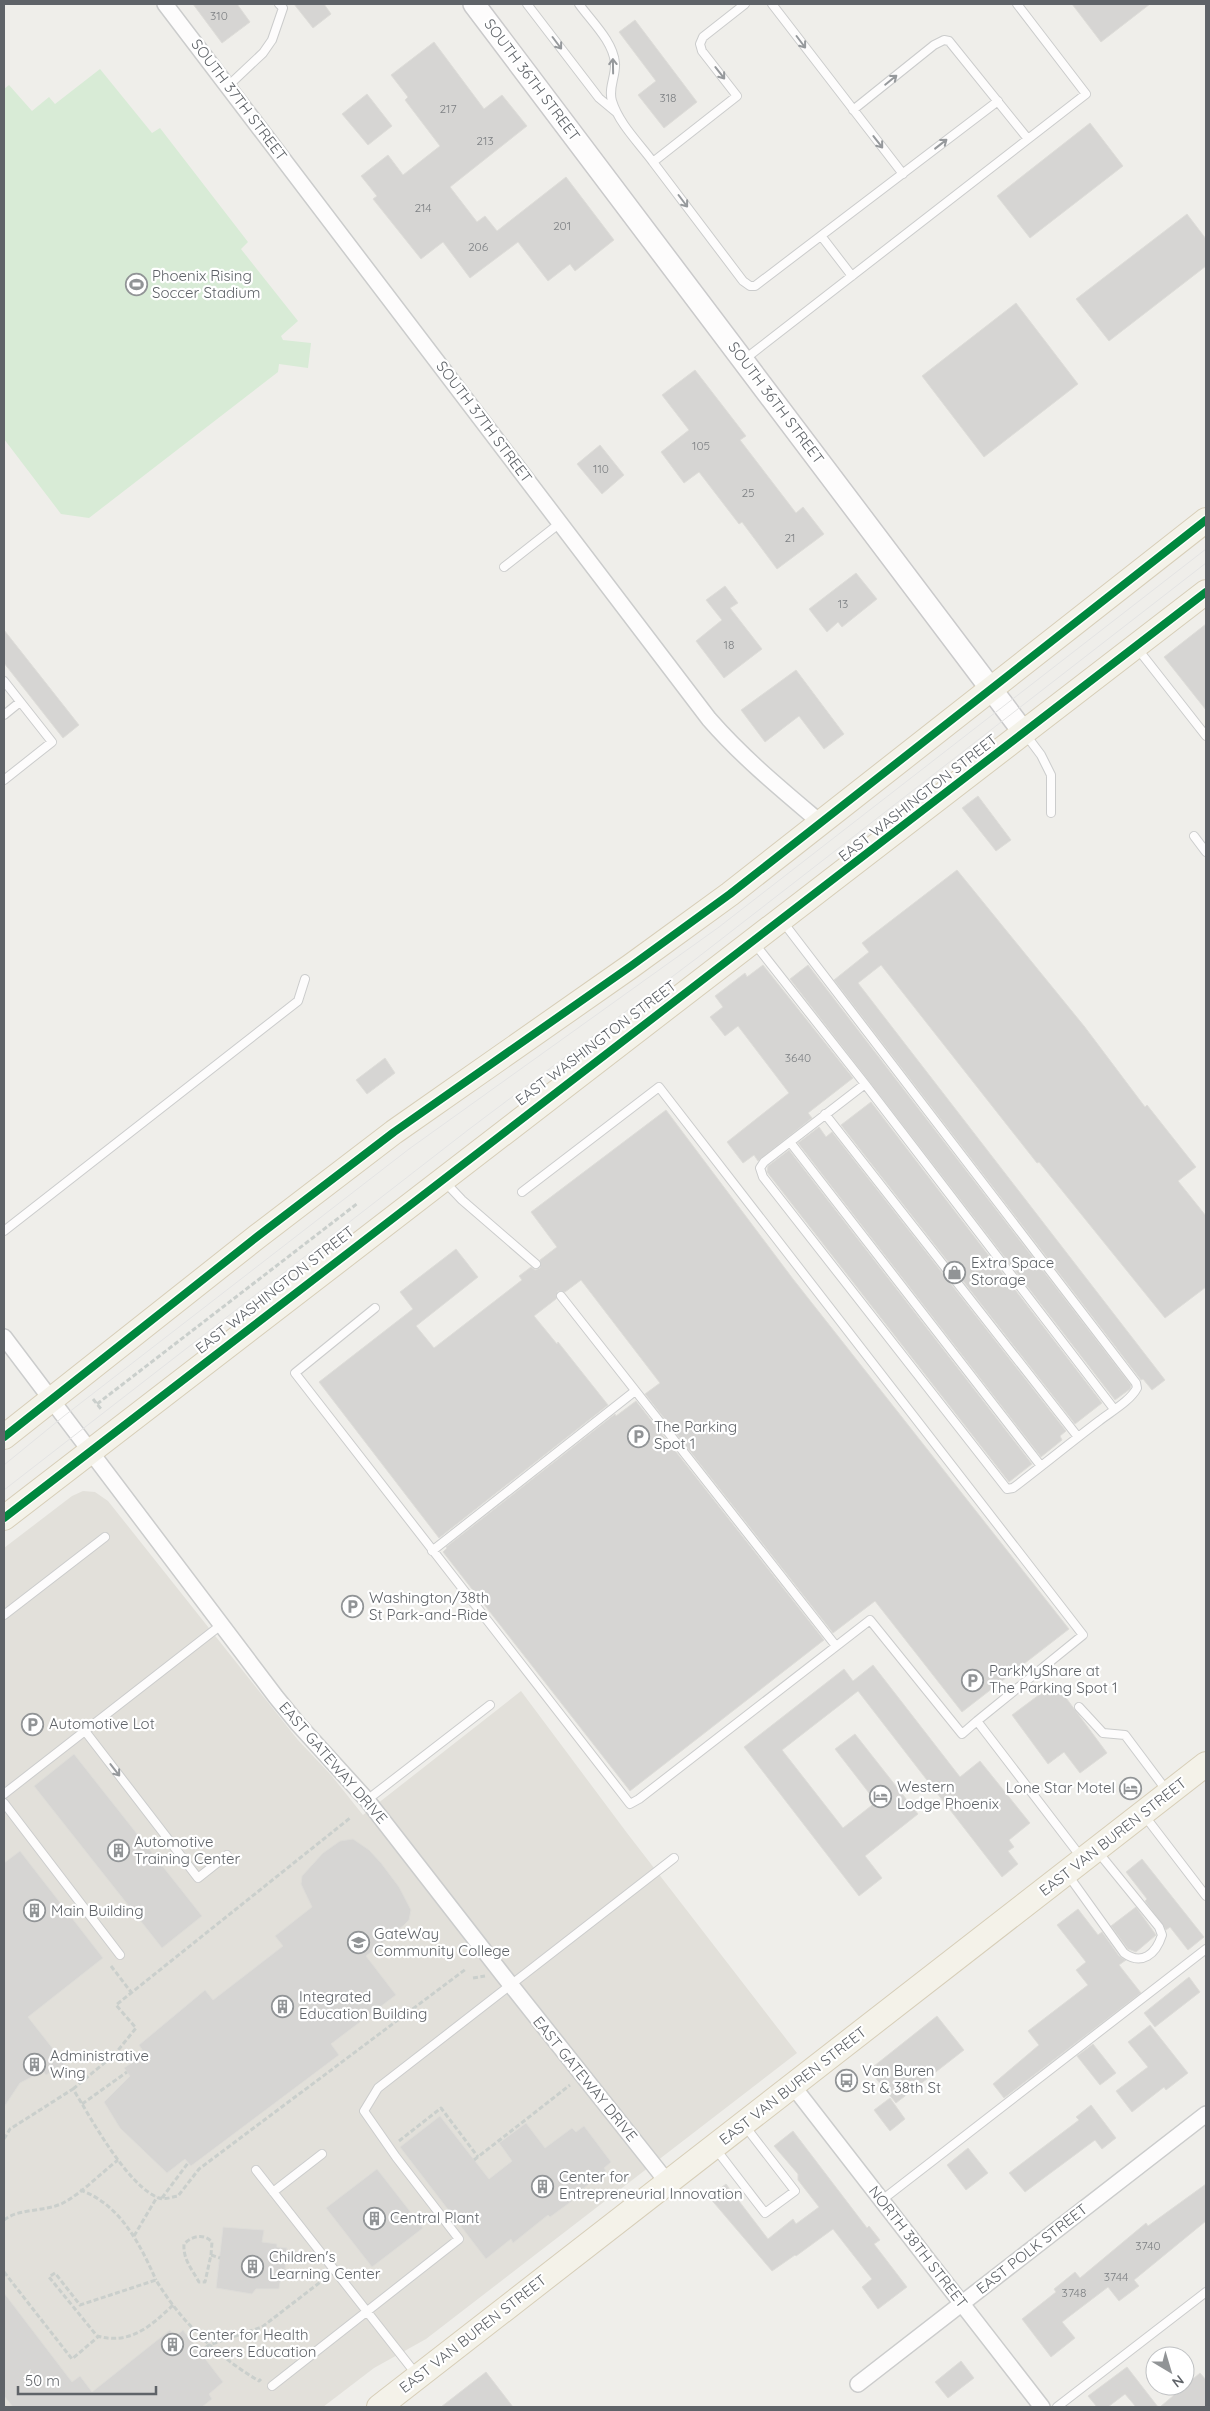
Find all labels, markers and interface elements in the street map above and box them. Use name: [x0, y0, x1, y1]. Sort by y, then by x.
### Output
house number: 310: [210, 8, 228, 23]
street label: SOUTH 36TH STREET: [480, 15, 585, 145]
street label: SOUTH 37TH STREET: [187, 35, 291, 164]
one-way arrow: [551, 36, 562, 49]
one-way arrow: [796, 36, 807, 49]
one-way arrow: [608, 58, 618, 74]
one-way arrow: [714, 67, 725, 80]
one-way arrow: [884, 74, 897, 85]
house number: 318: [659, 90, 677, 105]
house number: 217: [439, 101, 457, 116]
house number: 213: [476, 133, 494, 148]
one-way arrow: [873, 135, 884, 148]
one-way arrow: [934, 139, 947, 150]
one-way arrow: [678, 194, 688, 208]
house number: 214: [414, 200, 432, 215]
house number: 201: [553, 218, 571, 233]
house number: 206: [468, 239, 489, 254]
place label: Phoenix Rising Soccer Stadium: [152, 266, 261, 302]
sports icon: Phoenix Rising Soccer Stadium: [124, 273, 148, 297]
street label: SOUTH 36TH STREET: [724, 338, 829, 468]
street label: SOUTH 37TH STREET: [432, 357, 536, 486]
house number: 105: [692, 438, 710, 453]
house number: 110: [593, 461, 609, 476]
house number: 25: [741, 485, 755, 500]
house number: 21: [784, 530, 796, 545]
house number: 13: [838, 596, 848, 611]
house number: 18: [724, 637, 734, 652]
street label: EAST WASHINGTON STREET: [834, 730, 1001, 866]
street label: EAST WASHINGTON STREET: [511, 976, 680, 1109]
house number: 3640: [785, 1050, 811, 1065]
street label: EAST WASHINGTON STREET: [191, 1222, 358, 1358]
place label: Extra Space Storage: [971, 1253, 1054, 1289]
shop icon: Extra Space Storage: [943, 1260, 967, 1284]
place label: The Parking Spot 1: [654, 1417, 737, 1453]
parking icon: The Parking Spot 1: [626, 1424, 650, 1448]
place label: Washington/38th St Park-and-Ride: [369, 1588, 489, 1624]
parking icon: Washington/38th St Park-and-Ride: [341, 1595, 365, 1619]
place label: ParkMyShare at The Parking Spot 1: [989, 1661, 1118, 1697]
parking icon: ParkMyShare at The Parking Spot 1: [961, 1668, 985, 1692]
street label: EAST GATEWAY DRIVE: [275, 1698, 392, 1828]
parking icon: Automotive Lot: [21, 1712, 45, 1736]
place label: Automotive Lot: [49, 1714, 155, 1733]
one-way arrow: [110, 1763, 120, 1777]
street label: EAST VAN BUREN STREET: [1035, 1773, 1190, 1900]
hotel icon: Lone Star Motel: [1119, 1776, 1143, 1800]
place label: Western Lodge Phoenix: [897, 1777, 999, 1813]
place label: Lone Star Motel: [1006, 1778, 1115, 1797]
hotel icon: Western Lodge Phoenix: [869, 1784, 893, 1808]
place label: Automotive Training Center: [134, 1832, 240, 1868]
building icon: Automotive Training Center: [106, 1839, 130, 1863]
building icon: Main Building: [23, 1899, 47, 1923]
place label: Main Building: [51, 1901, 144, 1920]
place label: GateWay Community College: [374, 1924, 510, 1960]
school or university icon: GateWay Community College: [346, 1931, 370, 1955]
place label: Integrated Education Building: [299, 1987, 427, 2023]
building icon: Integrated Education Building: [271, 1994, 295, 2018]
street label: EAST GATEWAY DRIVE: [529, 2012, 642, 2145]
street label: EAST VAN BUREN STREET: [715, 2022, 870, 2149]
place label: Administrative Wing: [50, 2046, 149, 2082]
building icon: Administrative Wing: [22, 2053, 46, 2077]
place label: Van Buren St & 38th St: [862, 2061, 941, 2097]
bus stop icon: Van Buren St & 38th St: [834, 2068, 858, 2092]
place label: Center for Entrepreneurial Innovation: [559, 2167, 743, 2203]
building icon: Center for Entrepreneurial Innovation: [531, 2174, 555, 2198]
street label: NORTH 38TH STREET: [865, 2182, 972, 2312]
street label: EAST POLK STREET: [972, 2199, 1091, 2298]
building icon: Central Plant: [362, 2206, 386, 2230]
place label: Central Plant: [390, 2208, 480, 2227]
house number: 3740: [1135, 2238, 1161, 2253]
place label: Children's Learning Center: [269, 2247, 381, 2283]
building icon: Children's Learning Center: [241, 2254, 265, 2278]
house number: 3744: [1104, 2269, 1128, 2284]
street label: EAST VAN BUREN STREET: [395, 2270, 550, 2397]
house number: 3748: [1062, 2285, 1086, 2300]
place label: Center for Health Careers Education: [189, 2325, 316, 2361]
building icon: Center for Health Careers Education: [161, 2332, 185, 2356]
north arrow: [1145, 2346, 1195, 2396]
scale bar: [18, 2364, 155, 2396]
text: 50 m: [25, 2371, 60, 2390]
text: N: [1168, 2371, 1188, 2392]

